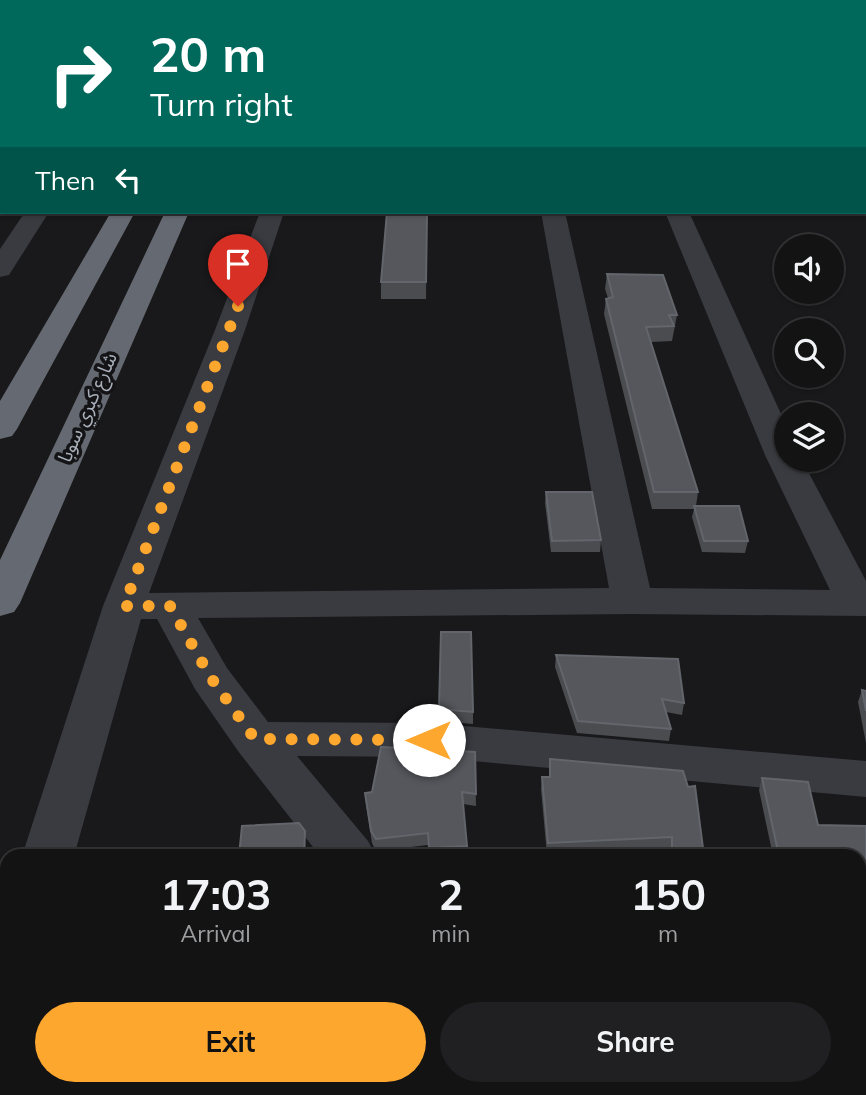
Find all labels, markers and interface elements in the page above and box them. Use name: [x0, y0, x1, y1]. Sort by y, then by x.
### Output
text: 20 m: [150, 23, 266, 84]
icon: right: [35, 28, 126, 119]
text: Turn right: [150, 84, 293, 124]
icon: left: [109, 161, 147, 199]
text: Then: [35, 164, 95, 197]
pin: [208, 234, 268, 306]
map controls: [774, 234, 844, 472]
button: sound: [774, 234, 844, 304]
icon: arrive: [219, 245, 257, 283]
button: search: [774, 318, 844, 388]
street label: شارع كبري سوبا: [52, 348, 125, 467]
button: layers: [774, 402, 844, 472]
position arrow: [392, 703, 466, 777]
text: 17:03: [160, 868, 271, 921]
text: 2: [438, 868, 463, 921]
text: 150: [630, 868, 706, 921]
text: Arrival: [180, 919, 251, 948]
text: min: [431, 919, 470, 948]
text: m: [658, 919, 678, 948]
button: Exit: [35, 1002, 426, 1082]
button: Share: [440, 1002, 831, 1082]

